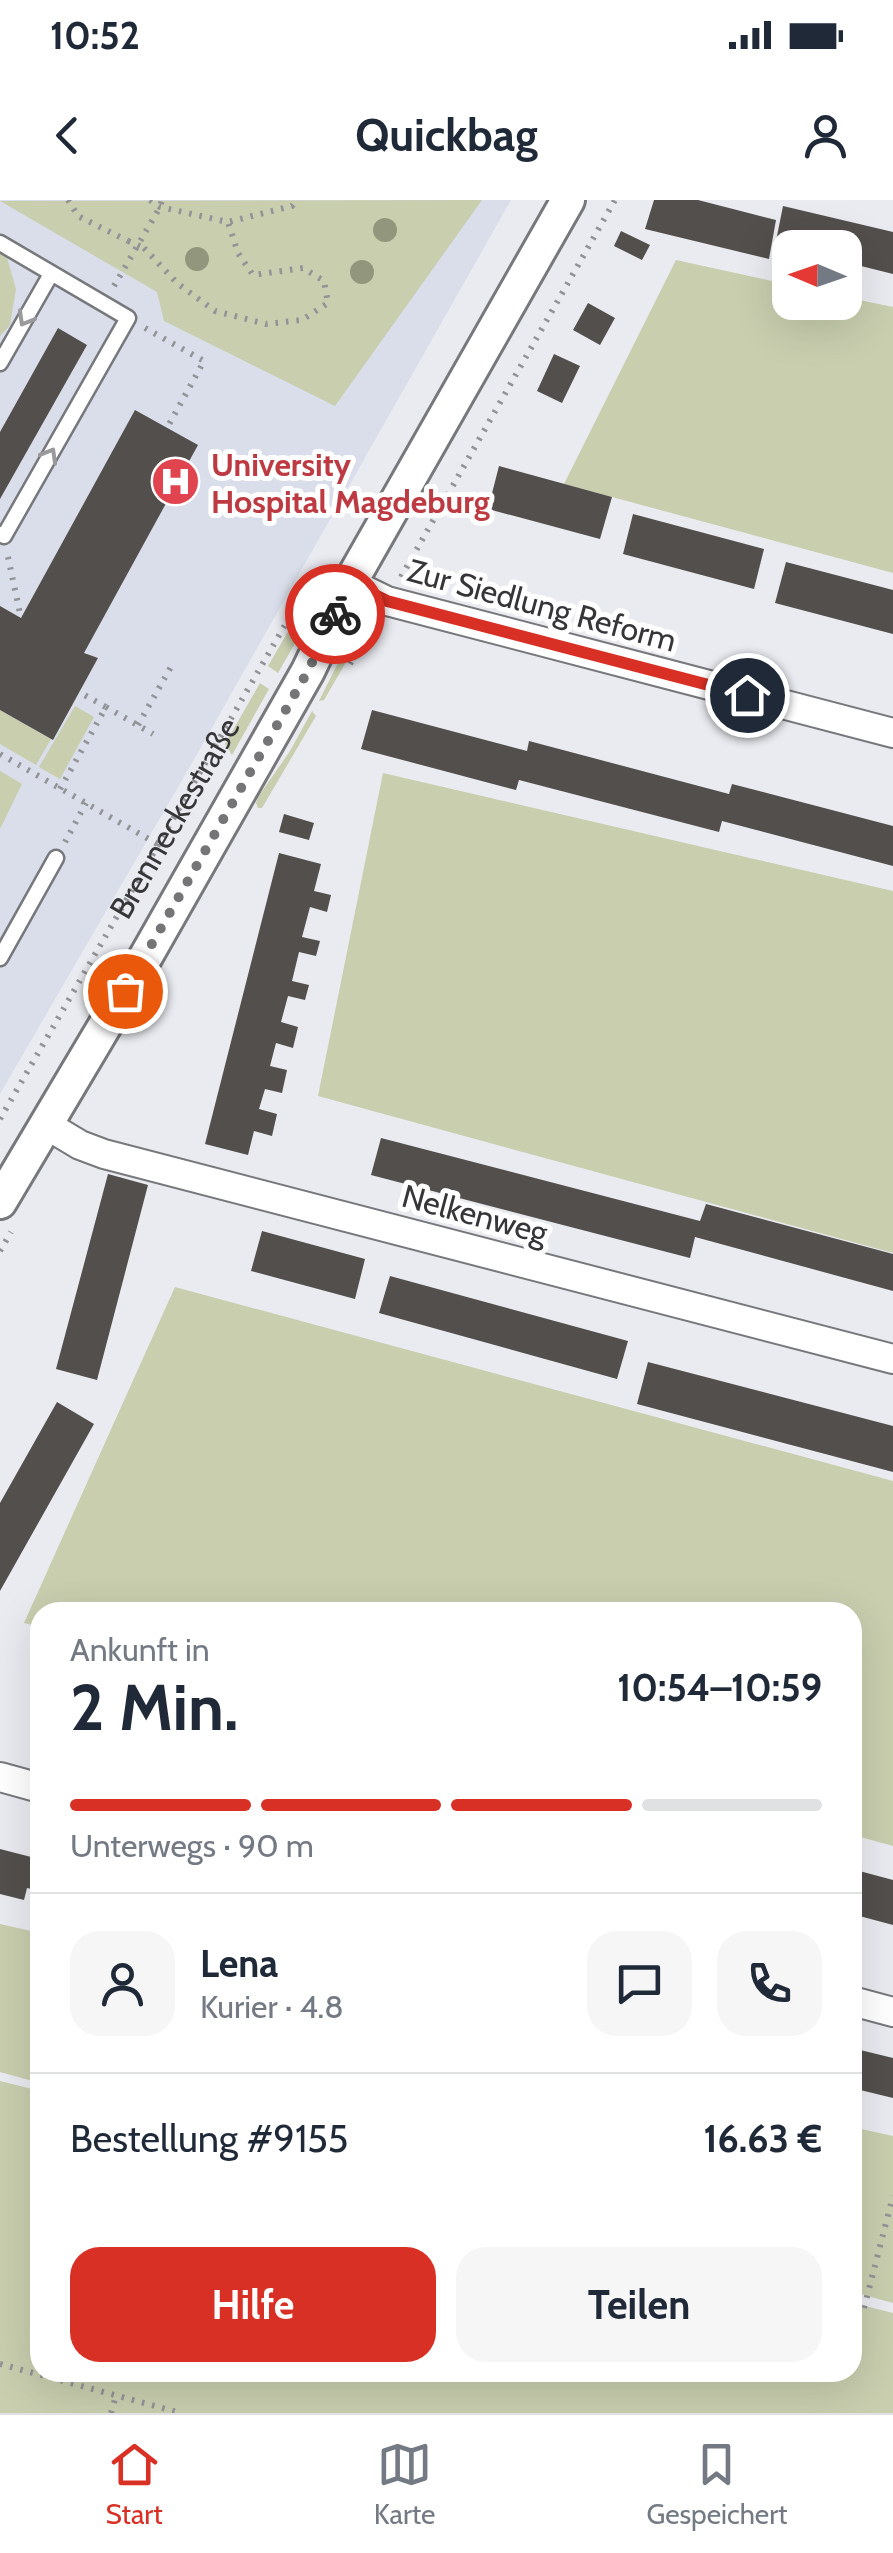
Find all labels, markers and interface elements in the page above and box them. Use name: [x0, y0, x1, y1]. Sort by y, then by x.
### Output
text: 10:52: [50, 12, 140, 59]
icon: back: [40, 108, 95, 163]
text: Quickbag: [355, 108, 538, 162]
icon: person: [798, 108, 853, 163]
north arrow: [772, 230, 862, 320]
map controls: [772, 230, 862, 320]
one-way arrow: [18, 308, 38, 326]
place label: University Hospital Magdeburg: [211, 445, 490, 521]
one-way arrow: [38, 448, 57, 466]
hospital icon: University Hospital Magdeburg: [150, 456, 202, 508]
street label: Zur Siedlung Reform: [403, 550, 681, 660]
courier: [285, 564, 385, 664]
icon: bike: [308, 587, 363, 642]
pin: [705, 653, 790, 738]
icon: home: [720, 668, 775, 723]
street label: Brenneckestraße: [101, 710, 247, 925]
pin: [83, 949, 168, 1034]
icon: bag: [98, 964, 153, 1019]
street label: Nelkenweg: [398, 1176, 553, 1252]
text: Ankunft in: [70, 1630, 210, 1669]
text: 10:54–10:59: [617, 1664, 822, 1711]
text: 2 Min.: [70, 1667, 238, 1746]
text: Unterwegs · 90 m: [70, 1826, 314, 1865]
button: person: [70, 1931, 175, 2036]
button: chat: [587, 1931, 692, 2036]
button: phone: [717, 1931, 822, 2036]
text: Lena: [200, 1940, 278, 1987]
text: Kurier · 4.8: [200, 1987, 344, 2026]
text: Bestellung #9155: [70, 2115, 348, 2162]
text: 16.63 €: [703, 2115, 822, 2162]
button: Hilfe: [70, 2247, 436, 2362]
button: Teilen: [456, 2247, 822, 2362]
tab: Start: [106, 2437, 163, 2531]
tab: Karte: [374, 2437, 435, 2531]
tab: Gespeichert: [646, 2437, 787, 2531]

